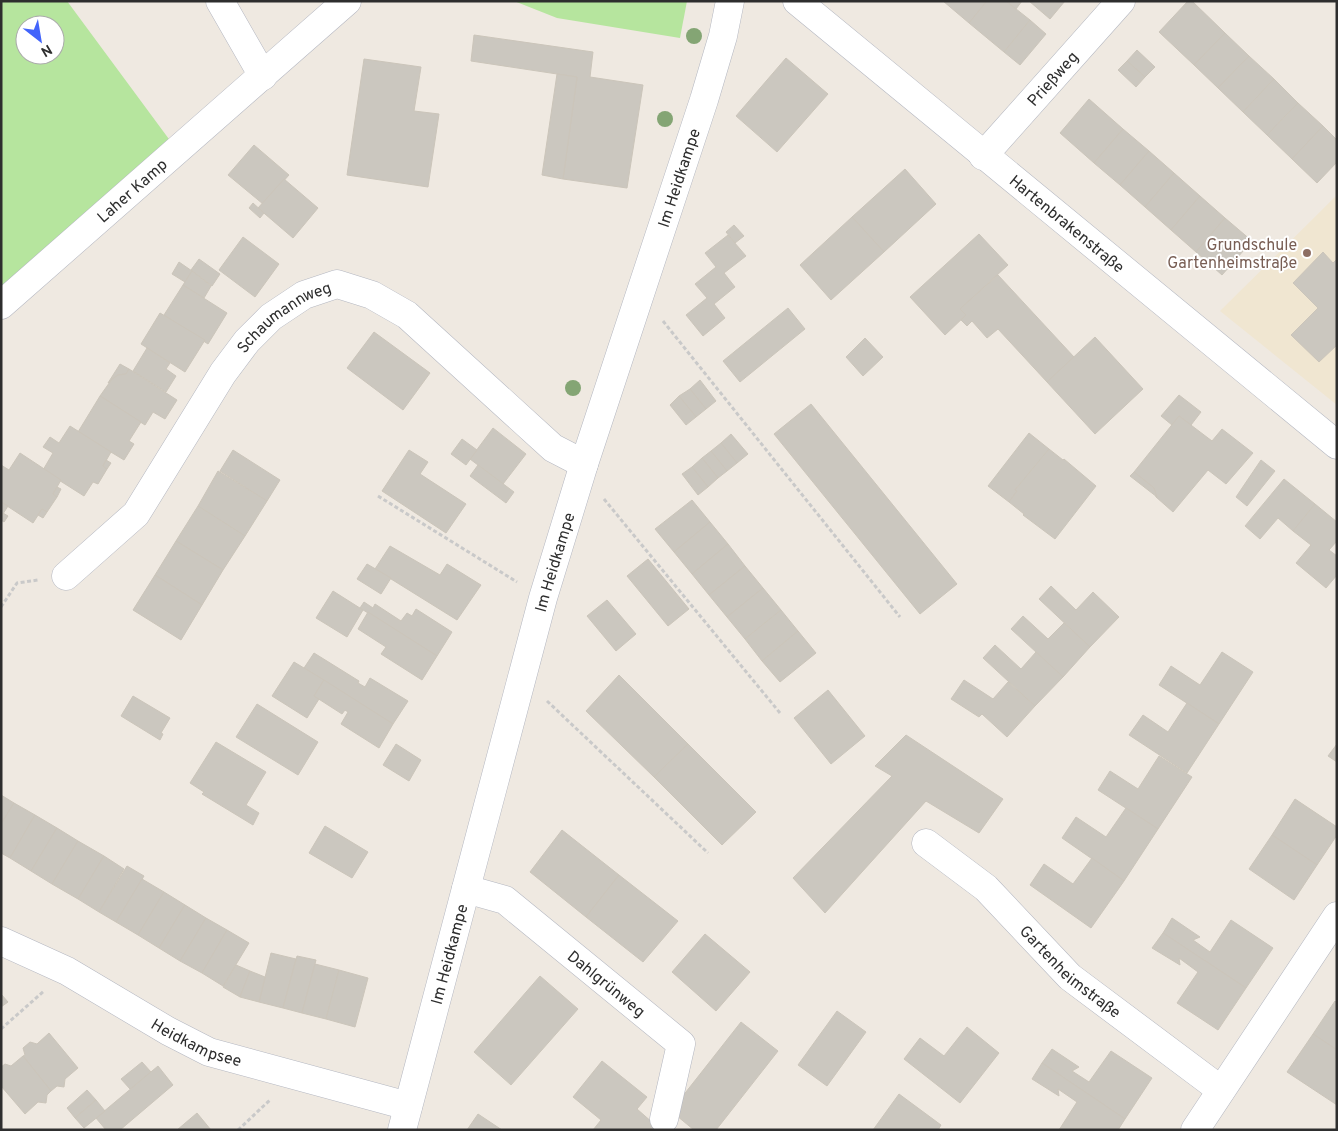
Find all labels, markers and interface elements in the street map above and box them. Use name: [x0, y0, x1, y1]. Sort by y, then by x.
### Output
north arrow: [15, 15, 65, 65]
text: N: [37, 40, 55, 60]
street label: Prießweg: [1024, 48, 1083, 111]
street label: Im Heidkampe: [655, 126, 706, 230]
street label: Laher Kamp: [94, 155, 172, 228]
street label: Hartenbrakenstraße: [1004, 172, 1128, 278]
place label: Grundschule Gartenheimstraße: [1167, 236, 1297, 274]
marker: Grundschule Gartenheimstraße: [1301, 247, 1313, 259]
street label: Schaumannweg: [233, 279, 334, 358]
street label: Im Heidkampe: [532, 510, 581, 615]
street label: Im Heidkampe: [428, 902, 473, 1007]
street label: Gartenheimstraße: [1014, 922, 1124, 1023]
street label: Dahlgrünweg: [563, 947, 648, 1023]
street label: Heidkampsee: [147, 1015, 243, 1072]

